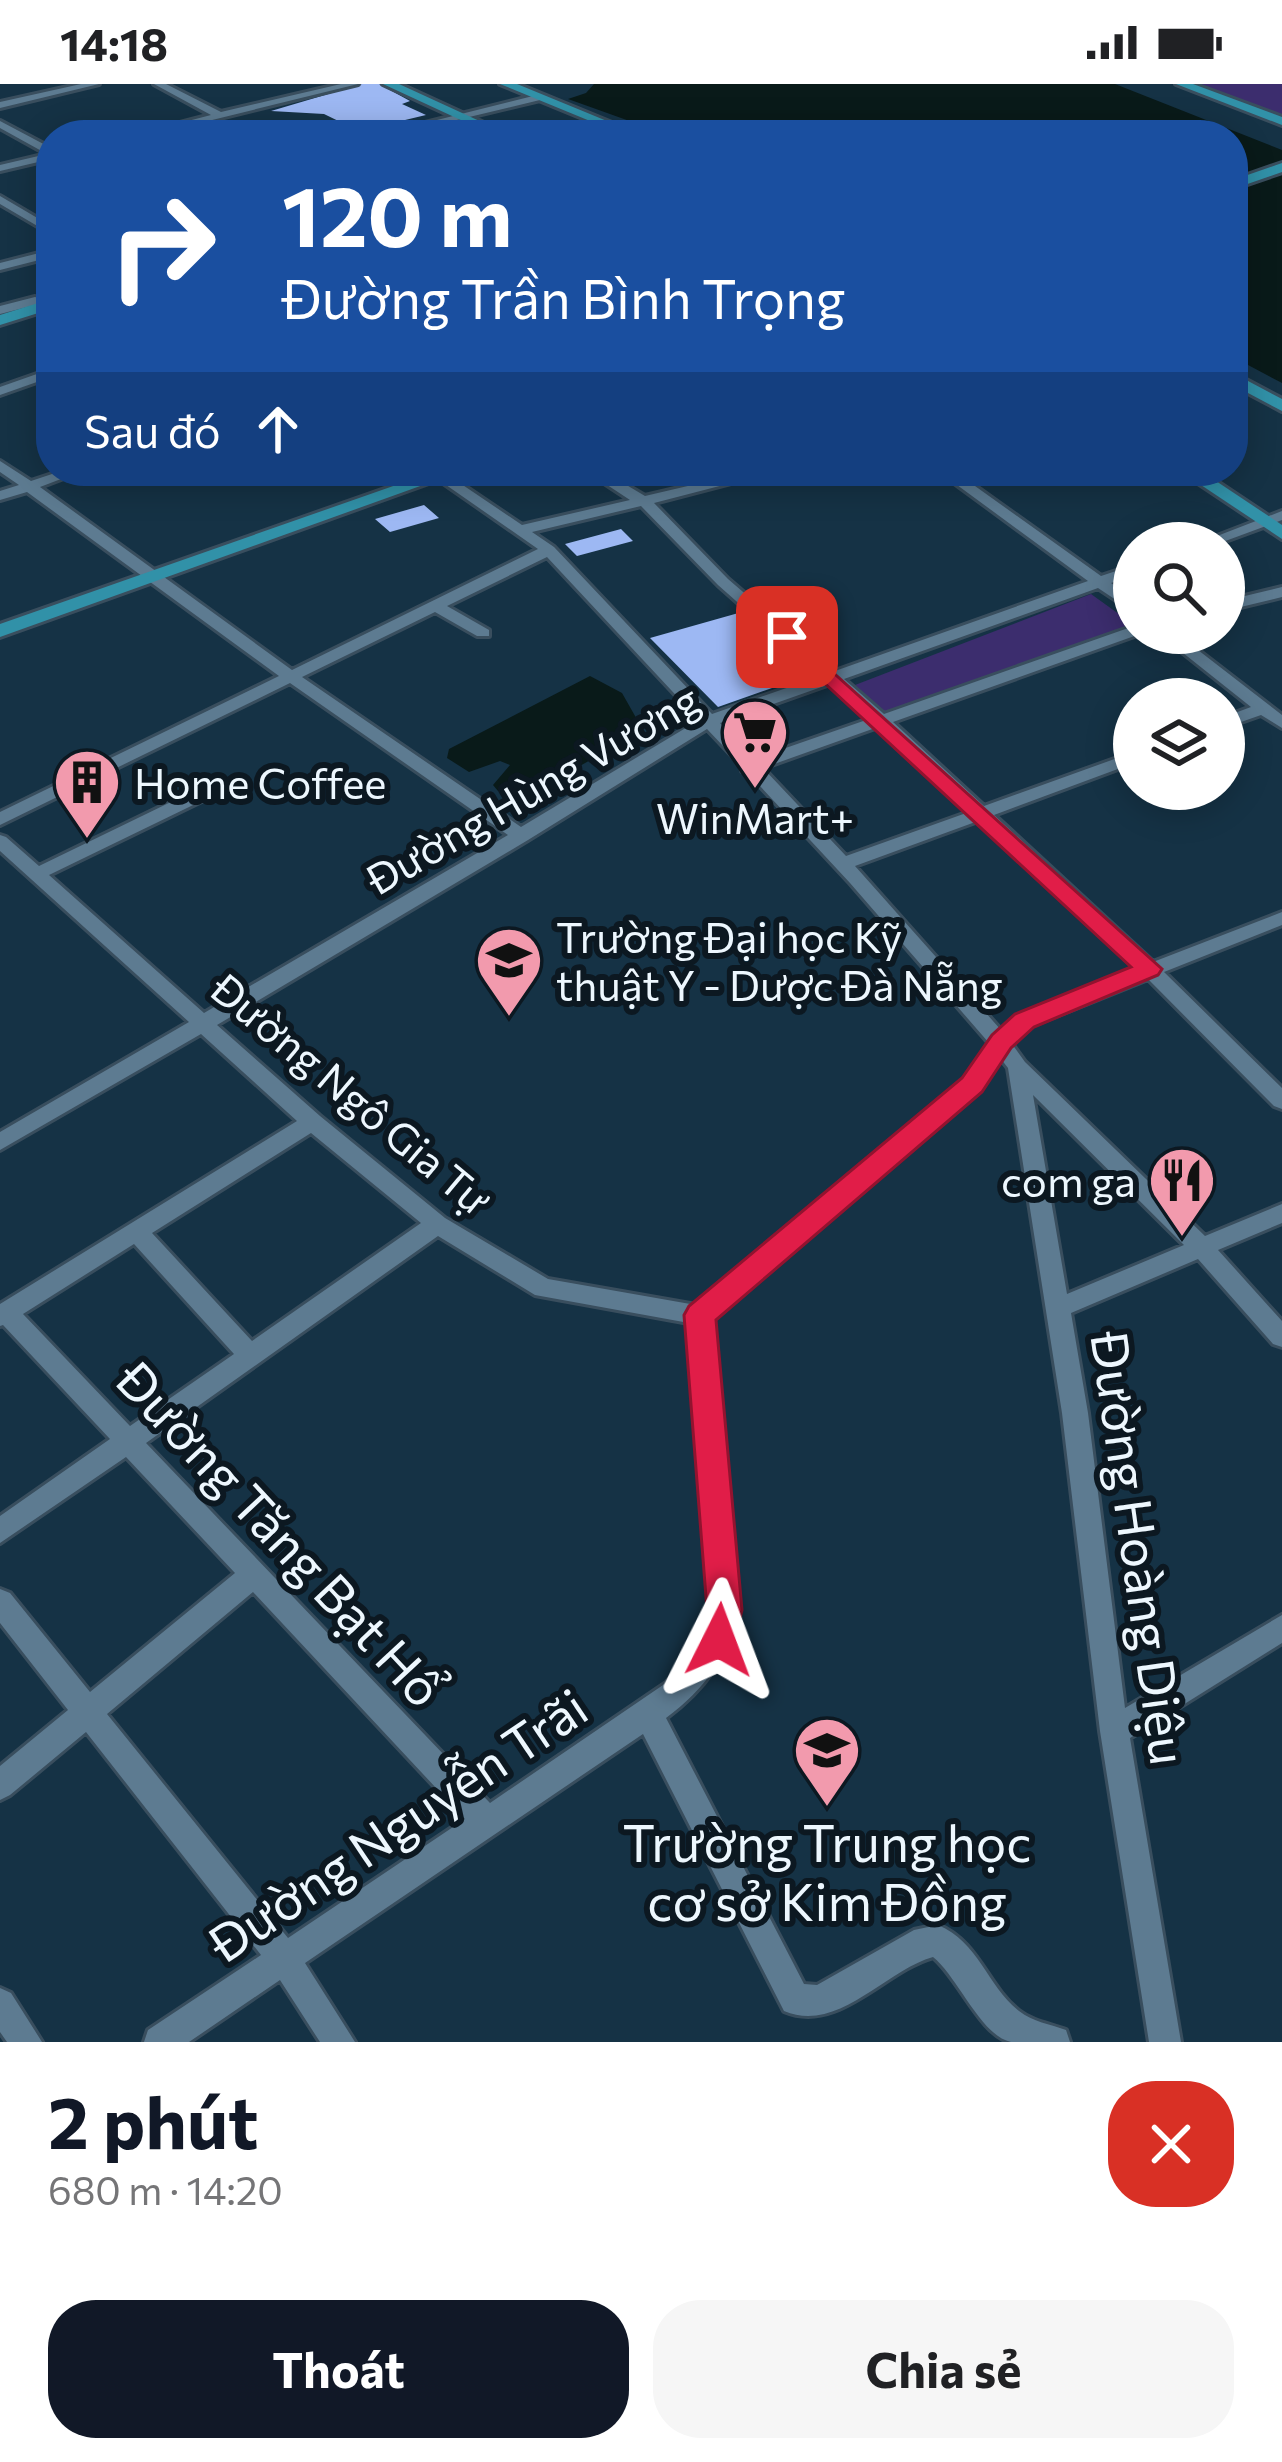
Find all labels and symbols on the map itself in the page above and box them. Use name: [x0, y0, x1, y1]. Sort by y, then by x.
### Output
pin: [736, 586, 838, 688]
street label: Đường Hùng Vương: [356, 672, 708, 905]
supermarket icon: WinMart+: [720, 697, 790, 791]
building icon: Home Coffee: [52, 747, 122, 841]
place label: Home Coffee: [134, 756, 387, 808]
place label: WinMart+: [656, 791, 854, 843]
place label: Trường Đại học Kỹ thuật Y - Dược Đà Nẵng: [556, 910, 1003, 1010]
school or university icon: Trường Đại học Kỹ thuật Y - Dược Đà Nẵng: [474, 925, 544, 1019]
street label: Đường Ngô Gia Tự: [201, 961, 502, 1225]
restaurant icon: com ga: [1147, 1145, 1217, 1239]
place label: com ga: [1001, 1154, 1136, 1206]
street label: Đường Hoàng Diệu: [1079, 1326, 1203, 1769]
street label: Đường Tăng Bạt Hổ: [104, 1347, 457, 1719]
position arrow: [656, 1577, 782, 1703]
street label: Đường Nguyễn Trãi: [195, 1674, 598, 1974]
school or university icon: Trường Trung học cơ sở Kim Đồng: [792, 1715, 862, 1809]
place label: Trường Trung học cơ sở Kim Đồng: [623, 1810, 1031, 1932]

